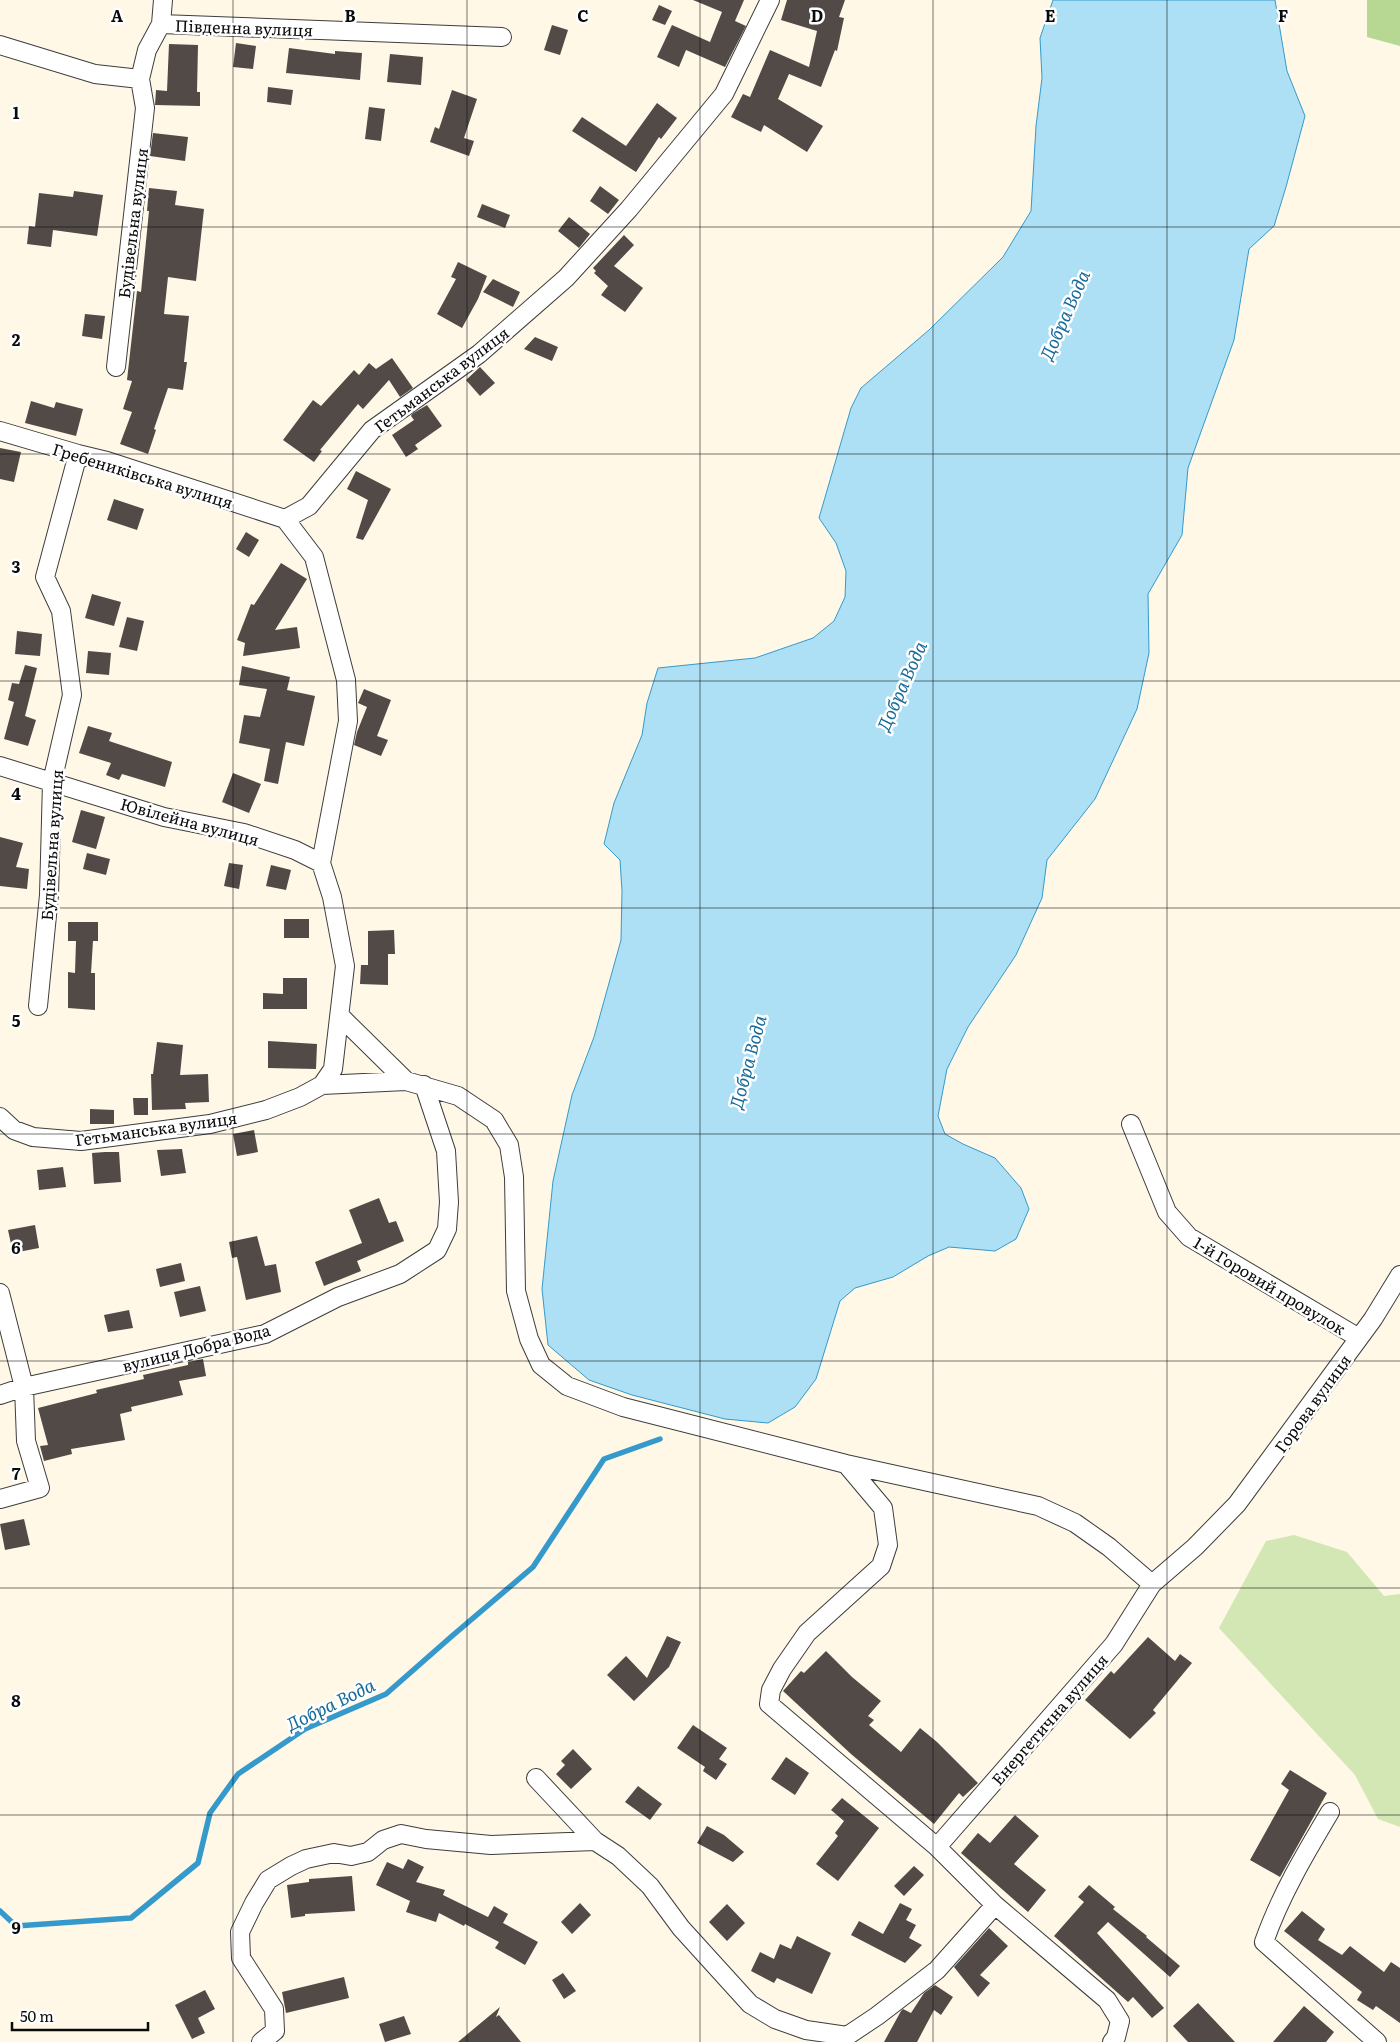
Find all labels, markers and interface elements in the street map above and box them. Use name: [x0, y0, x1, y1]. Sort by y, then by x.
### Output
text: A: [111, 3, 123, 27]
text: B: [344, 3, 356, 27]
text: C: [577, 3, 589, 27]
text: D: [811, 3, 823, 27]
text: E: [1045, 3, 1056, 27]
text: F: [1278, 3, 1288, 27]
street label: Південна вулиця: [175, 13, 313, 41]
text: 1: [13, 100, 20, 124]
street label: Будівельна вулиця: [111, 146, 153, 300]
water label: Добра Вода: [1032, 265, 1096, 364]
street label: Гетьманська вулиця: [369, 320, 513, 438]
text: 2: [12, 327, 21, 351]
street label: Гребениківська вулиця: [50, 436, 236, 514]
text: 3: [12, 554, 21, 578]
water label: Добра Вода: [869, 636, 933, 735]
street label: Будівельна вулиця: [34, 769, 68, 921]
text: 4: [11, 781, 21, 805]
street label: Ювілейна вулиця: [118, 791, 262, 851]
text: 5: [12, 1008, 21, 1032]
water label: Добра Вода: [722, 1011, 773, 1112]
street label: Гетьманська вулиця: [73, 1105, 239, 1151]
street label: 1-й Горовий провулок: [1189, 1230, 1351, 1340]
text: 6: [11, 1235, 21, 1259]
street label: вулиця Добра Вода: [120, 1317, 273, 1377]
street label: Горова вулиця: [1268, 1349, 1356, 1457]
text: 7: [12, 1461, 21, 1485]
street label: Енергетична вулиця: [985, 1648, 1113, 1790]
water label: Добра Вода: [281, 1670, 380, 1737]
text: 8: [11, 1688, 21, 1712]
text: 9: [11, 1915, 21, 1939]
scale bar: [12, 2000, 149, 2032]
text: 50 m: [20, 2004, 54, 2027]

